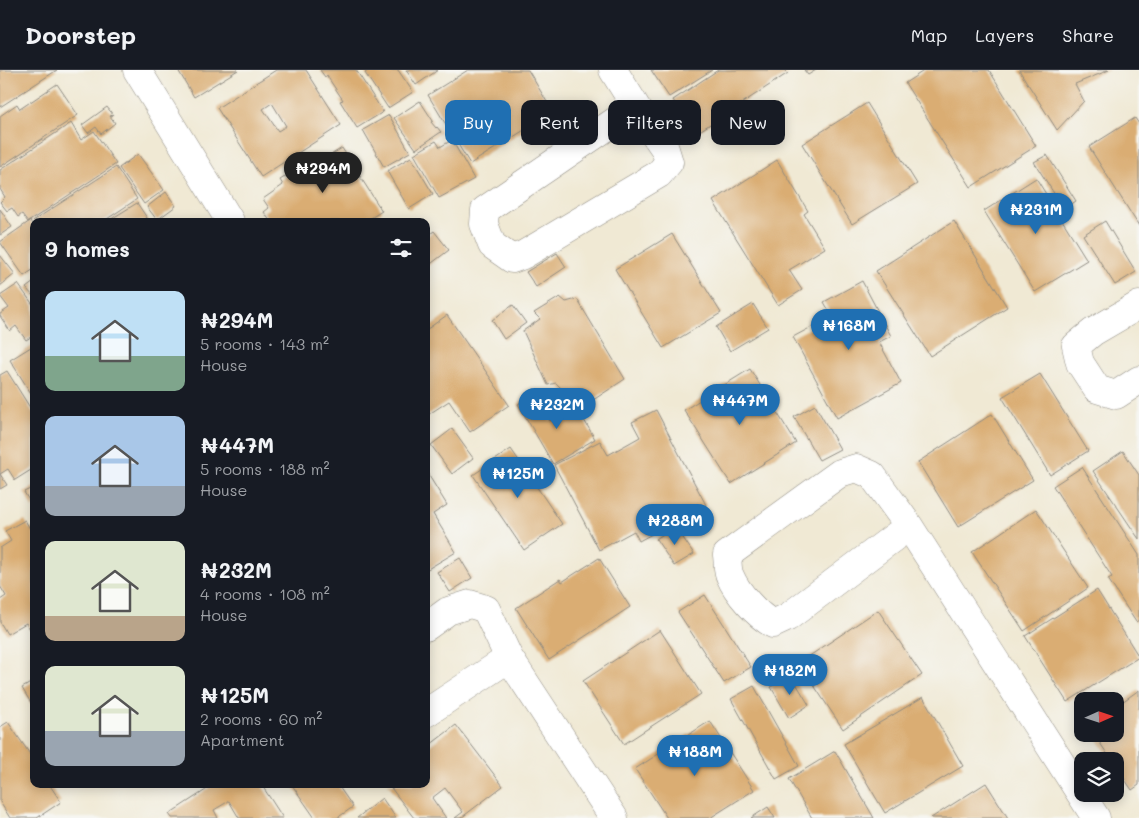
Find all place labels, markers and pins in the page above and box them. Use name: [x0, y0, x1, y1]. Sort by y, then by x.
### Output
pin: ₦294M: [288, 152, 358, 194]
pin: ₦231M: [1001, 192, 1071, 235]
pin: ₦168M: [814, 308, 884, 351]
pin: ₦447M: [705, 384, 775, 426]
pin: ₦232M: [522, 388, 592, 430]
pin: ₦125M: [483, 456, 553, 499]
pin: ₦288M: [640, 504, 710, 546]
pin: ₦182M: [755, 654, 825, 696]
pin: ₦188M: [660, 734, 730, 777]

